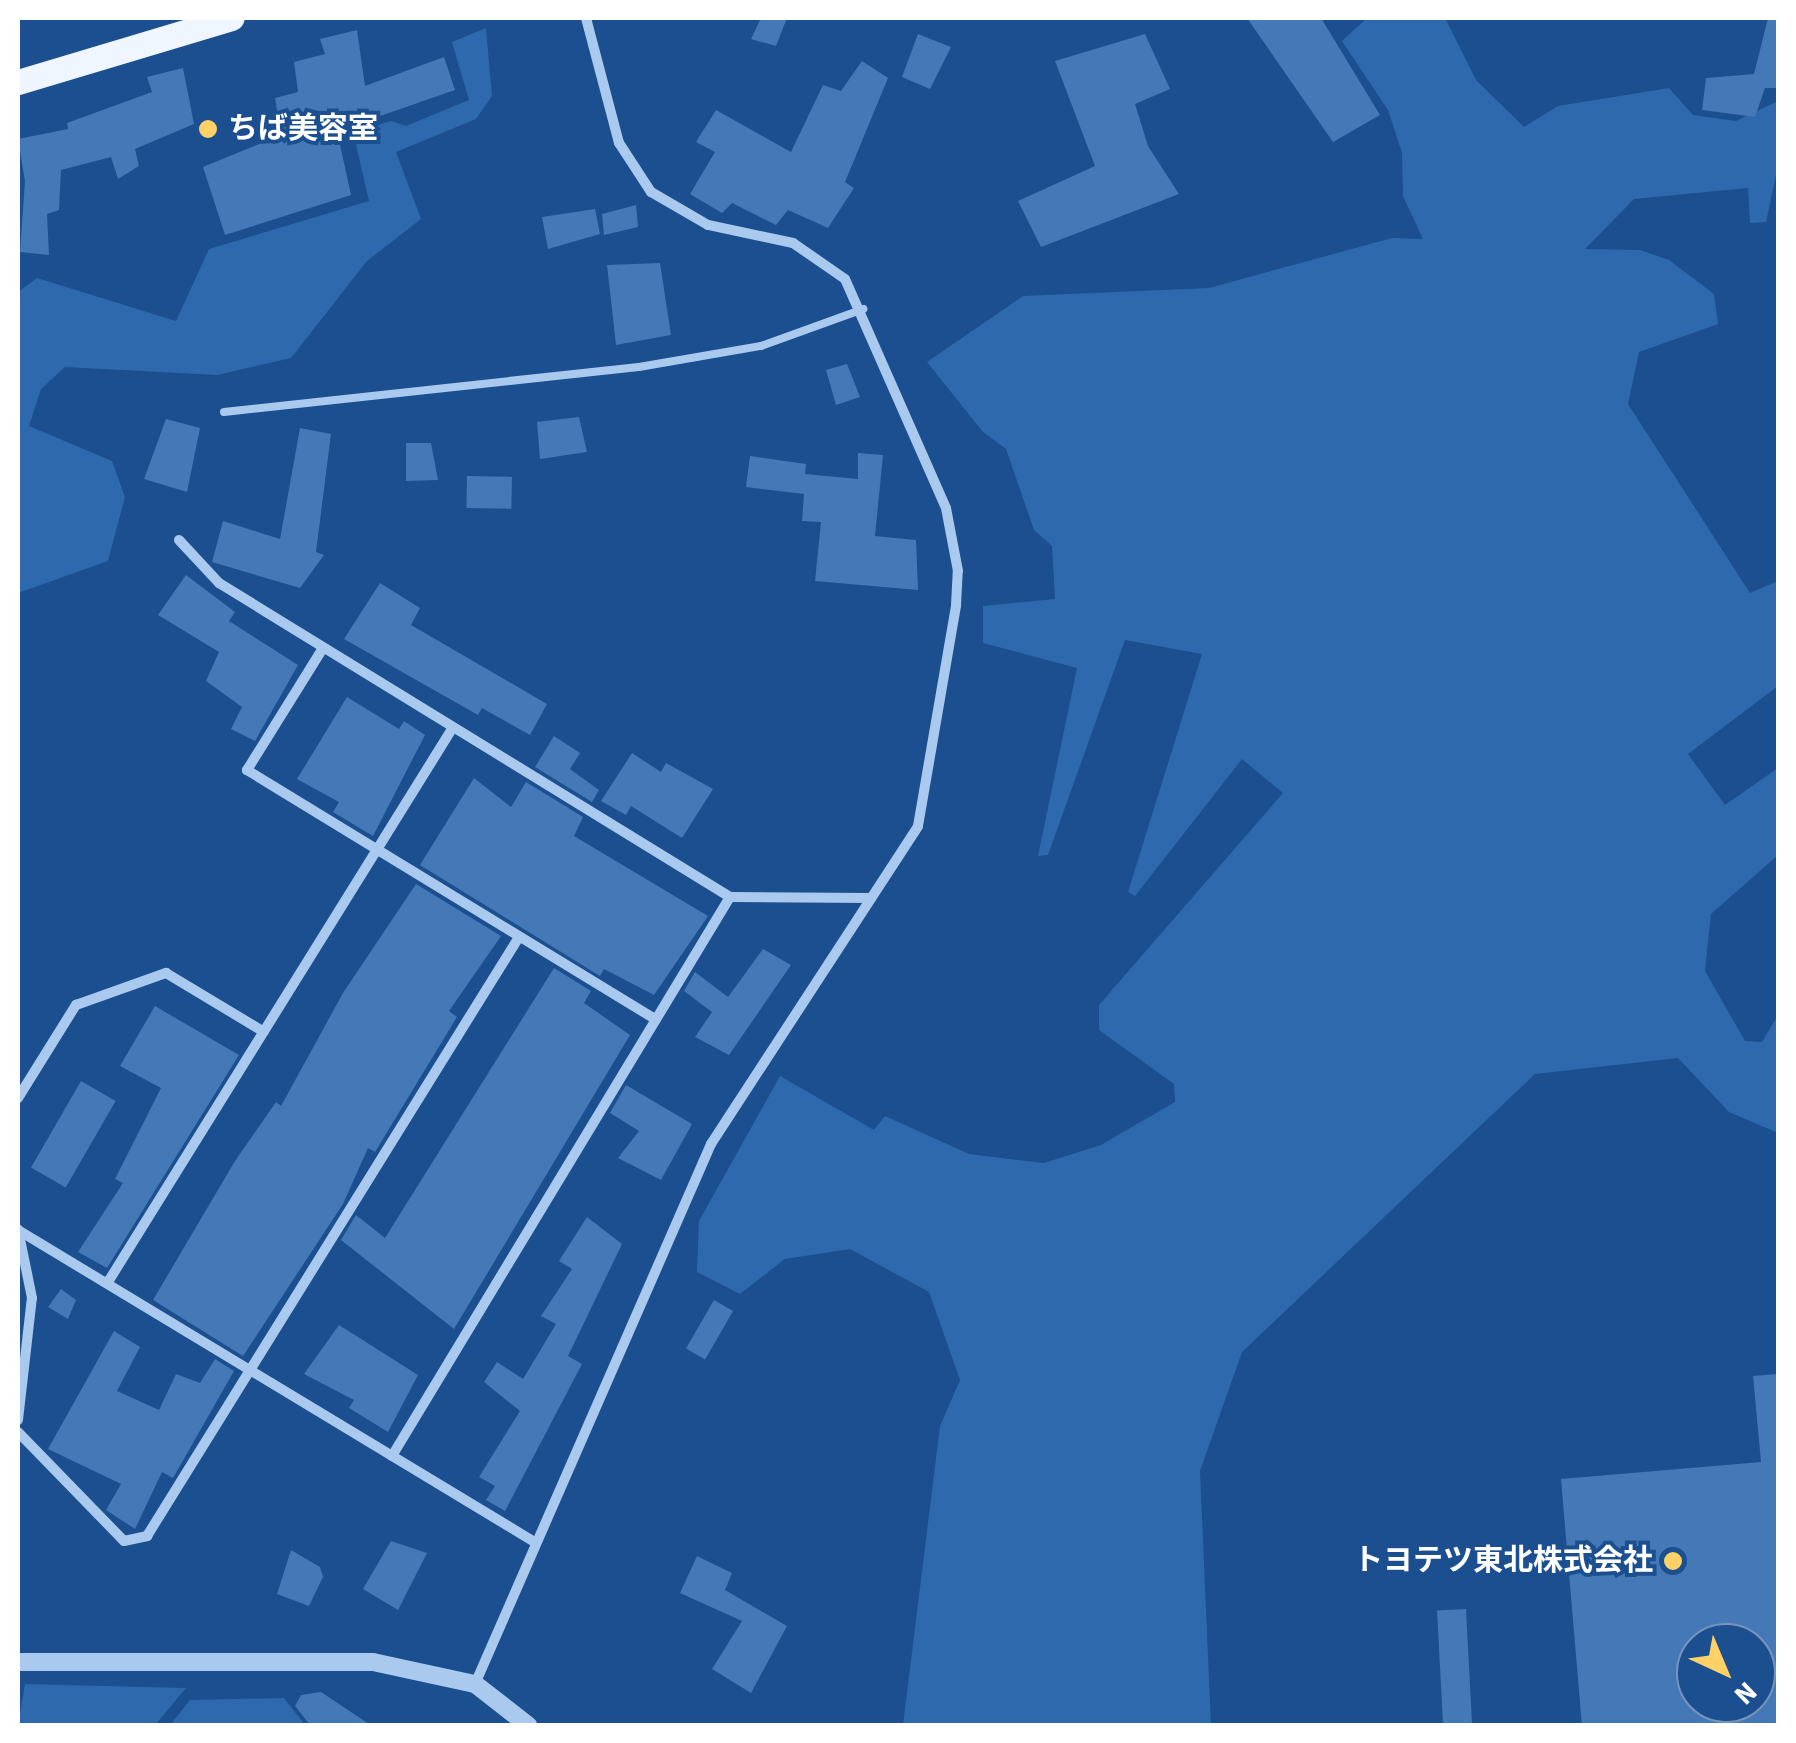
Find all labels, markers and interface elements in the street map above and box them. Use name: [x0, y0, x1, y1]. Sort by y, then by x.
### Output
place label: ちば美容室: [228, 111, 378, 147]
marker: ちば美容室: [197, 118, 219, 140]
place label: トヨテツ東北株式会社: [1353, 1543, 1653, 1579]
marker: トヨテツ東北株式会社: [1662, 1550, 1684, 1572]
north arrow: [1676, 1623, 1776, 1723]
text: N: [1725, 1672, 1766, 1714]

